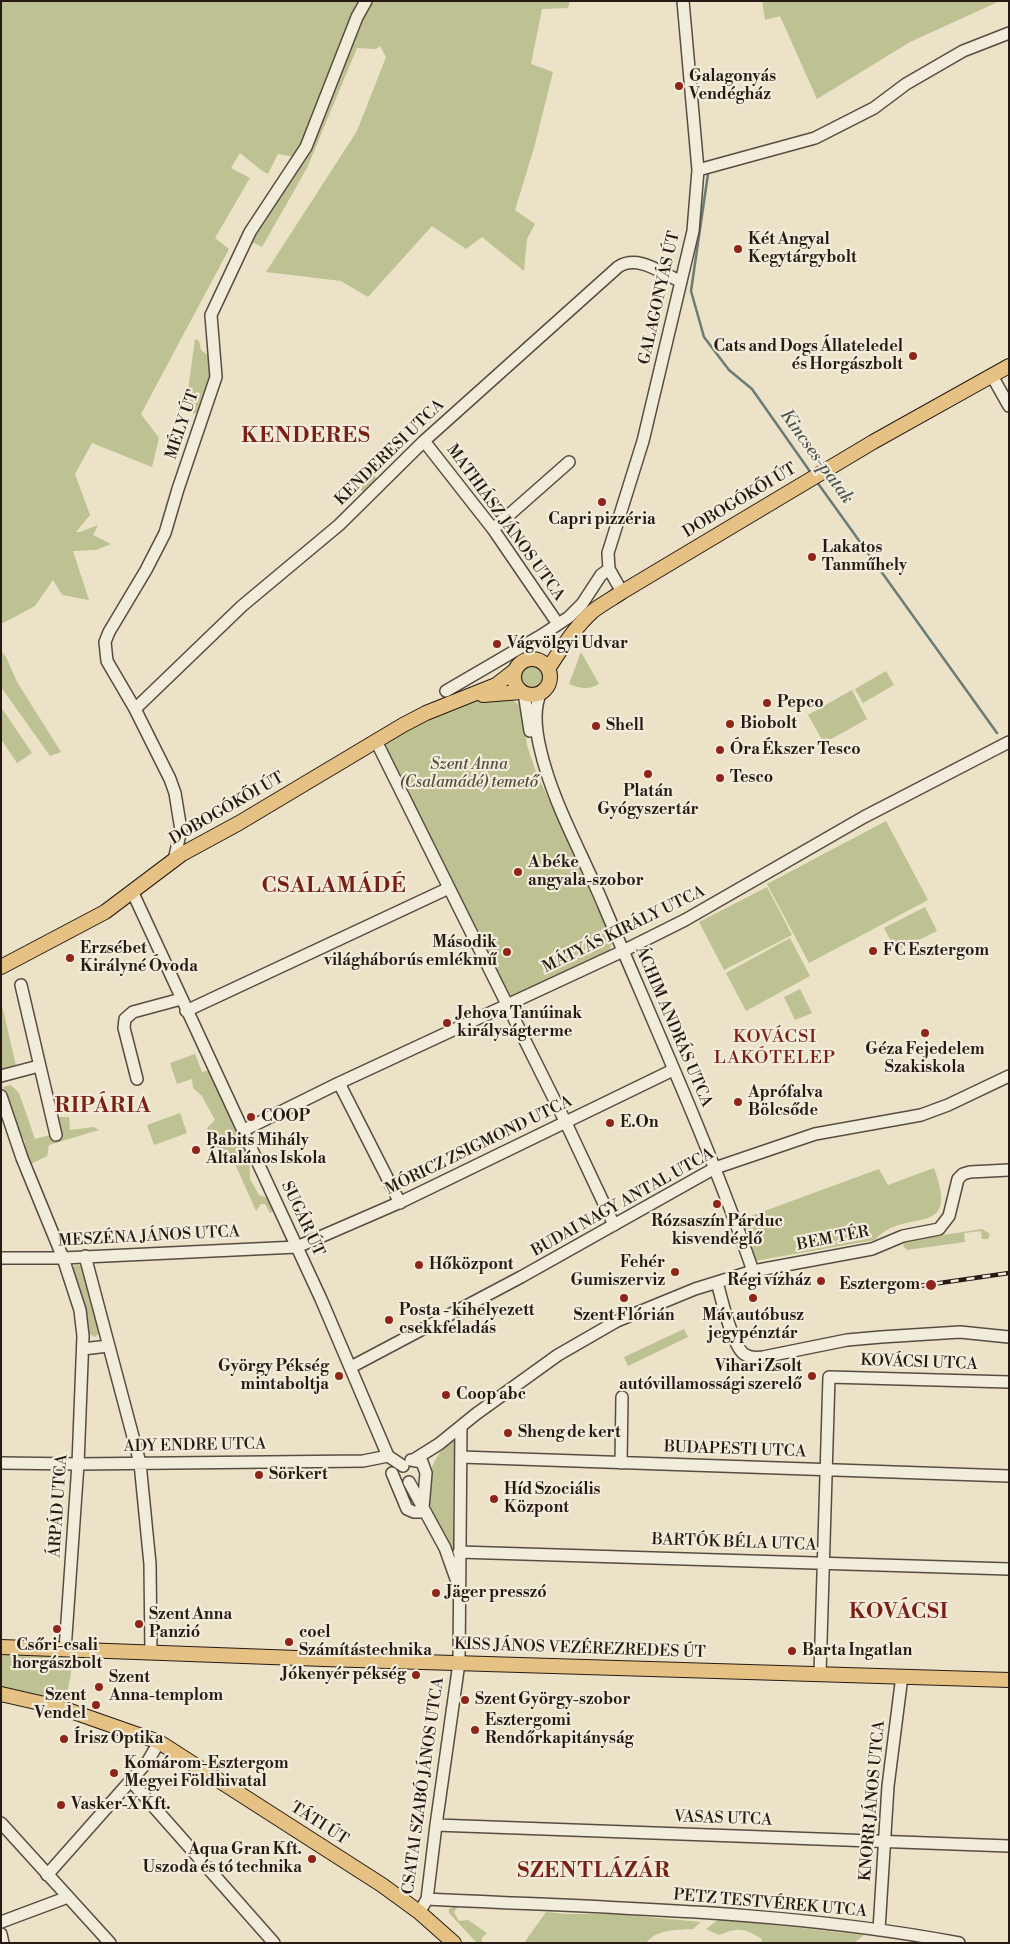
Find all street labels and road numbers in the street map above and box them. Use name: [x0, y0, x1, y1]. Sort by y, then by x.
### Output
street label: GALAGONYÁS ÚT: [635, 229, 685, 367]
street label: MÉLY ÚT: [162, 388, 204, 462]
street label: KENDERESI UTCA: [331, 396, 449, 510]
street label: MATHIÁSZ JÁNOS UTCA: [442, 441, 568, 605]
street label: DOBOGÓKŐI ÚT: [680, 460, 800, 542]
street label: DOBOGÓKŐI ÚT: [166, 768, 288, 850]
street label: MÁTYÁS KIRÁLY UTCA: [540, 882, 708, 978]
street label: ÁCHIM ANDRÁS UTCA: [630, 944, 716, 1110]
street label: MÓRICZ ZSIGMOND UTCA: [382, 1092, 576, 1200]
street label: BUDAI NAGY ANTAL UTCA: [528, 1145, 718, 1261]
street label: SUGÁR ÚT: [276, 1178, 328, 1260]
street label: MESZÉNA JÁNOS UTCA: [58, 1223, 240, 1251]
street label: BEM TÉR: [795, 1223, 871, 1255]
street label: KOVÁCSI UTCA: [860, 1351, 978, 1375]
street label: ADY ENDRE UTCA: [124, 1435, 266, 1457]
street label: BUDAPESTI UTCA: [664, 1438, 806, 1462]
street label: ÁRPÁD UTCA: [46, 1454, 72, 1558]
street label: BARTÓK BÉLA UTCA: [651, 1531, 817, 1555]
street label: KISS JÁNOS VEZÉREZREDES ÚT: [454, 1635, 706, 1663]
street label: CSATAI SZABÓ JÁNOS UTCA: [399, 1676, 449, 1896]
street label: KNORR JÁNOS UTCA: [856, 1720, 890, 1882]
street label: TÁTI ÚT: [286, 1798, 352, 1850]
street label: VASAS UTCA: [673, 1808, 773, 1830]
street label: PETZ TESTVÉREK UTCA: [672, 1886, 868, 1922]

